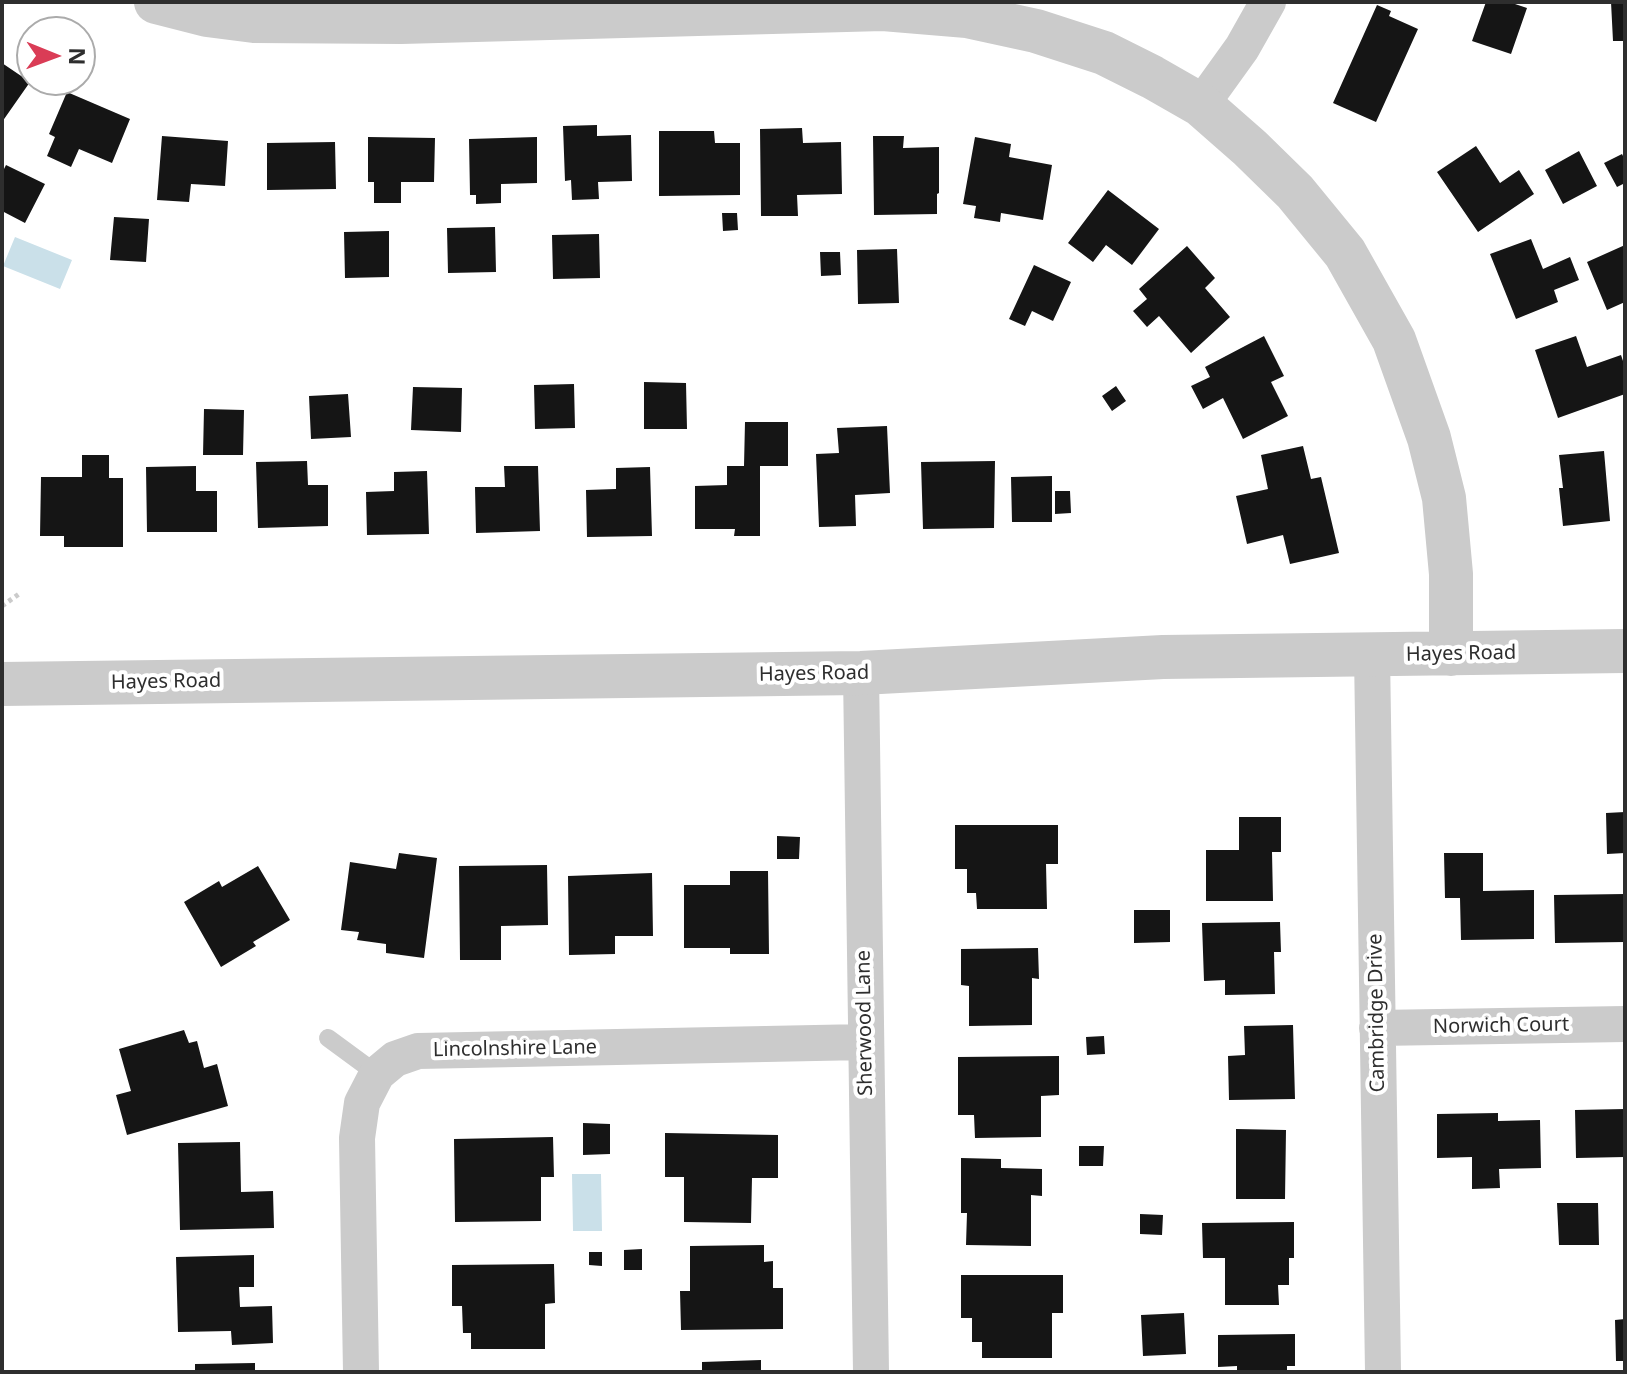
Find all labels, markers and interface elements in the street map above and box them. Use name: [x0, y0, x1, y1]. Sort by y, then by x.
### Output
north arrow: [16, 16, 96, 96]
text: N: [63, 47, 93, 66]
street label: Hayes Road: [1406, 641, 1516, 667]
street label: Hayes Road: [759, 661, 869, 687]
street label: Hayes Road: [111, 669, 221, 695]
street label: Cambridge Drive: [1364, 933, 1390, 1093]
street label: Sherwood Lane: [852, 950, 878, 1096]
street label: Norwich Court: [1433, 1013, 1569, 1039]
street label: Lincolnshire Lane: [433, 1036, 597, 1062]

